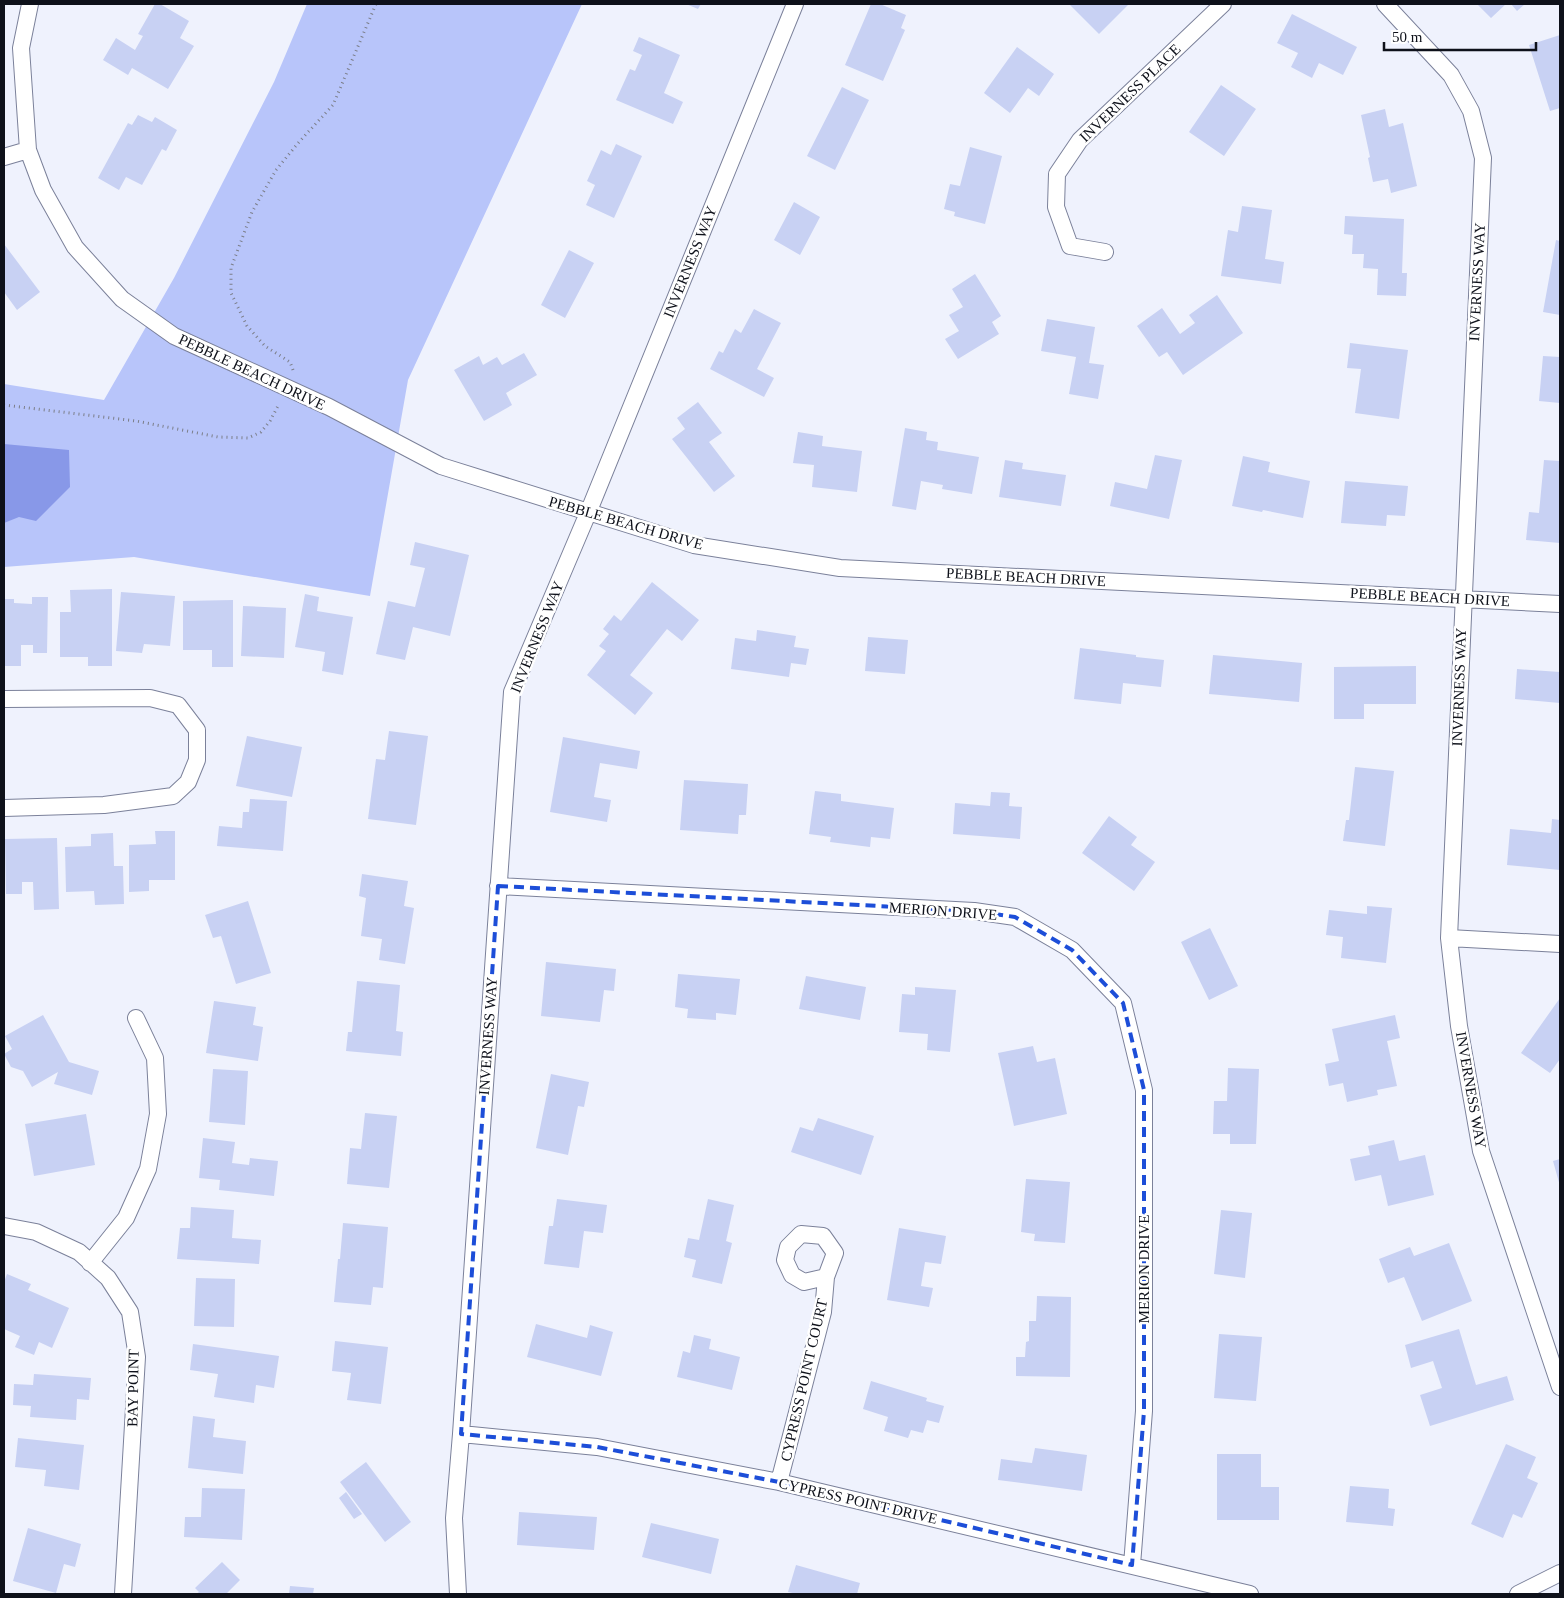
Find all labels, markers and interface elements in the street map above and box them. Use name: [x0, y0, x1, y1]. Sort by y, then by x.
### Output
scale bar: [1384, 20, 1536, 52]
text: 50 m: [1392, 29, 1423, 45]
street label: INVERNESS PLACE: [1076, 41, 1184, 145]
street label: INVERNESS WAY: [660, 204, 720, 320]
street label: INVERNESS WAY: [1466, 222, 1488, 342]
street label: PEBBLE BEACH DRIVE: [176, 331, 328, 413]
street label: PEBBLE BEACH DRIVE: [547, 493, 705, 553]
street label: PEBBLE BEACH DRIVE: [946, 565, 1106, 589]
street label: INVERNESS WAY: [507, 579, 567, 695]
street label: PEBBLE BEACH DRIVE: [1350, 585, 1510, 609]
street label: INVERNESS WAY: [1449, 627, 1469, 747]
street label: MERION DRIVE: [888, 899, 998, 923]
street label: INVERNESS WAY: [476, 976, 500, 1096]
street label: INVERNESS WAY: [1453, 1030, 1489, 1150]
street label: MERION DRIVE: [1136, 1215, 1152, 1323]
street label: CYPRESS POINT COURT: [777, 1297, 831, 1463]
street label: BAY POINT: [124, 1349, 142, 1427]
street label: CYPRESS POINT DRIVE: [777, 1475, 939, 1527]

